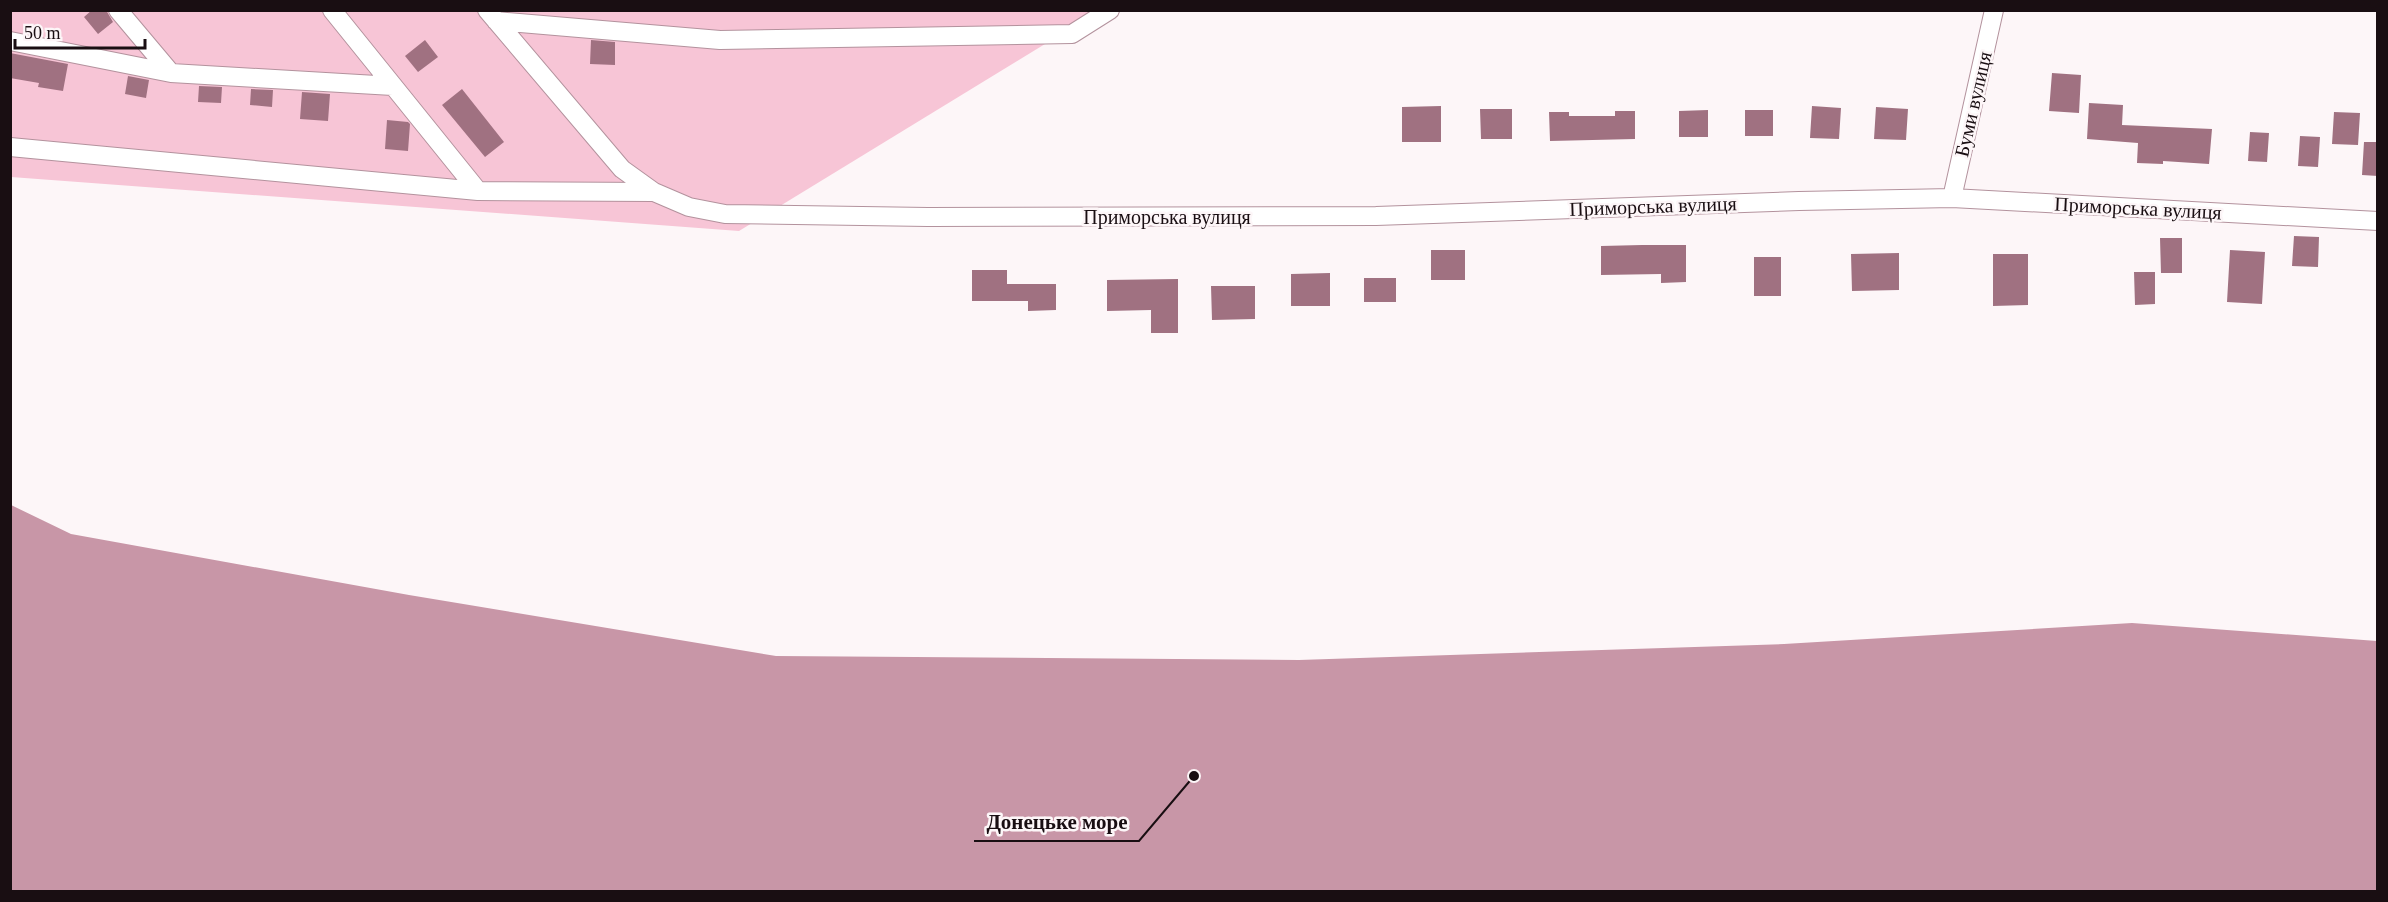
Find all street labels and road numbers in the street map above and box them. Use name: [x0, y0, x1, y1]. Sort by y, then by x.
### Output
street label: Буми вулиця: [1950, 49, 1997, 159]
street label: Приморська вулиця: [1569, 192, 1737, 221]
street label: Приморська вулиця: [2054, 193, 2222, 224]
street label: Приморська вулиця: [1083, 206, 1251, 229]

